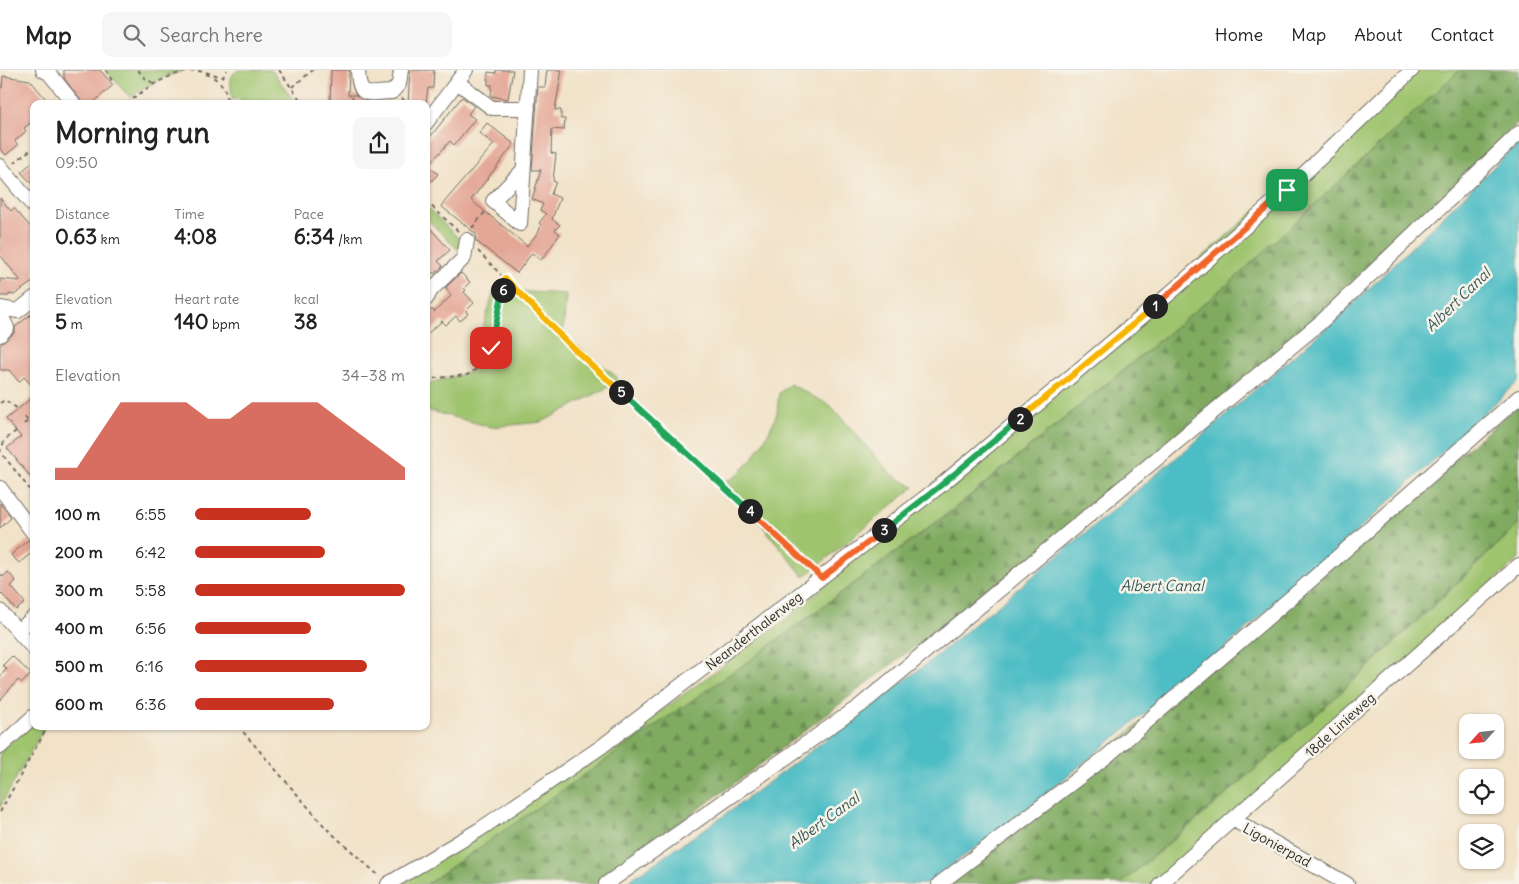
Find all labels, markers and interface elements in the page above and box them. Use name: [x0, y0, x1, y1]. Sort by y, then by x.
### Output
search box: [102, 12, 452, 57]
text: Map: [25, 20, 72, 50]
icon: search: [120, 21, 148, 49]
text: Search here: [160, 23, 263, 47]
text: Home: [1215, 23, 1263, 46]
text: Map: [1291, 23, 1326, 46]
text: About: [1354, 23, 1402, 46]
text: Contact: [1430, 23, 1494, 46]
text: Morning run: [55, 115, 210, 151]
button: share: [353, 117, 405, 169]
text: 09:50: [55, 152, 98, 172]
pin: [1266, 169, 1308, 211]
icon: arrive: [1273, 176, 1301, 204]
text: Distance: [55, 205, 110, 223]
text: Time: [174, 205, 205, 223]
text: Pace: [294, 205, 324, 223]
text: 0.63: [55, 223, 97, 250]
text: 4:08: [174, 223, 217, 250]
text: 6:34: [294, 223, 335, 250]
text: km: [97, 230, 120, 248]
text: /km: [335, 230, 362, 248]
water label: Albert Canal: [1421, 262, 1496, 335]
pin: 6: [490, 278, 516, 302]
text: 6: [499, 281, 508, 299]
text: Elevation: [55, 290, 112, 308]
text: Heart rate: [174, 290, 239, 308]
text: kcal: [294, 290, 319, 308]
pin: 1: [1142, 294, 1168, 318]
text: 1: [1153, 297, 1158, 315]
text: 5: [55, 308, 67, 335]
text: 140: [174, 308, 209, 335]
text: 38: [294, 308, 318, 335]
text: m: [67, 315, 83, 333]
text: bpm: [209, 315, 240, 333]
pin: [470, 327, 512, 369]
icon: check: [477, 334, 505, 362]
text: Elevation: [55, 365, 121, 385]
text: 34–38 m: [341, 365, 405, 385]
pin: 5: [608, 380, 634, 404]
text: 5: [617, 383, 626, 401]
pin: 2: [1008, 406, 1032, 432]
text: 2: [1017, 410, 1024, 428]
pin: 4: [738, 498, 762, 524]
text: 4: [746, 502, 755, 520]
text: 100 m: [55, 504, 100, 524]
text: 6:55: [135, 504, 166, 524]
pin: 3: [872, 518, 896, 542]
text: 3: [881, 521, 888, 539]
text: 200 m: [55, 542, 103, 562]
text: 6:42: [135, 542, 166, 562]
water label: Albert Canal: [1120, 576, 1206, 595]
text: 300 m: [55, 580, 103, 600]
text: 5:58: [135, 580, 166, 600]
street label: Neanderthalerweg: [702, 588, 806, 674]
text: 400 m: [55, 618, 103, 638]
text: 6:56: [135, 618, 166, 638]
text: 500 m: [55, 656, 103, 676]
text: 6:16: [135, 656, 163, 676]
street label: 18de Linieweg: [1301, 689, 1379, 761]
text: 600 m: [55, 694, 103, 714]
text: 6:36: [135, 694, 166, 714]
north arrow: [1459, 714, 1504, 759]
map controls: [1459, 714, 1504, 869]
button: locate: [1459, 769, 1504, 814]
water label: Albert Canal: [785, 787, 865, 853]
street label: Ligonierpad: [1240, 819, 1314, 871]
button: layers: [1459, 824, 1504, 869]

